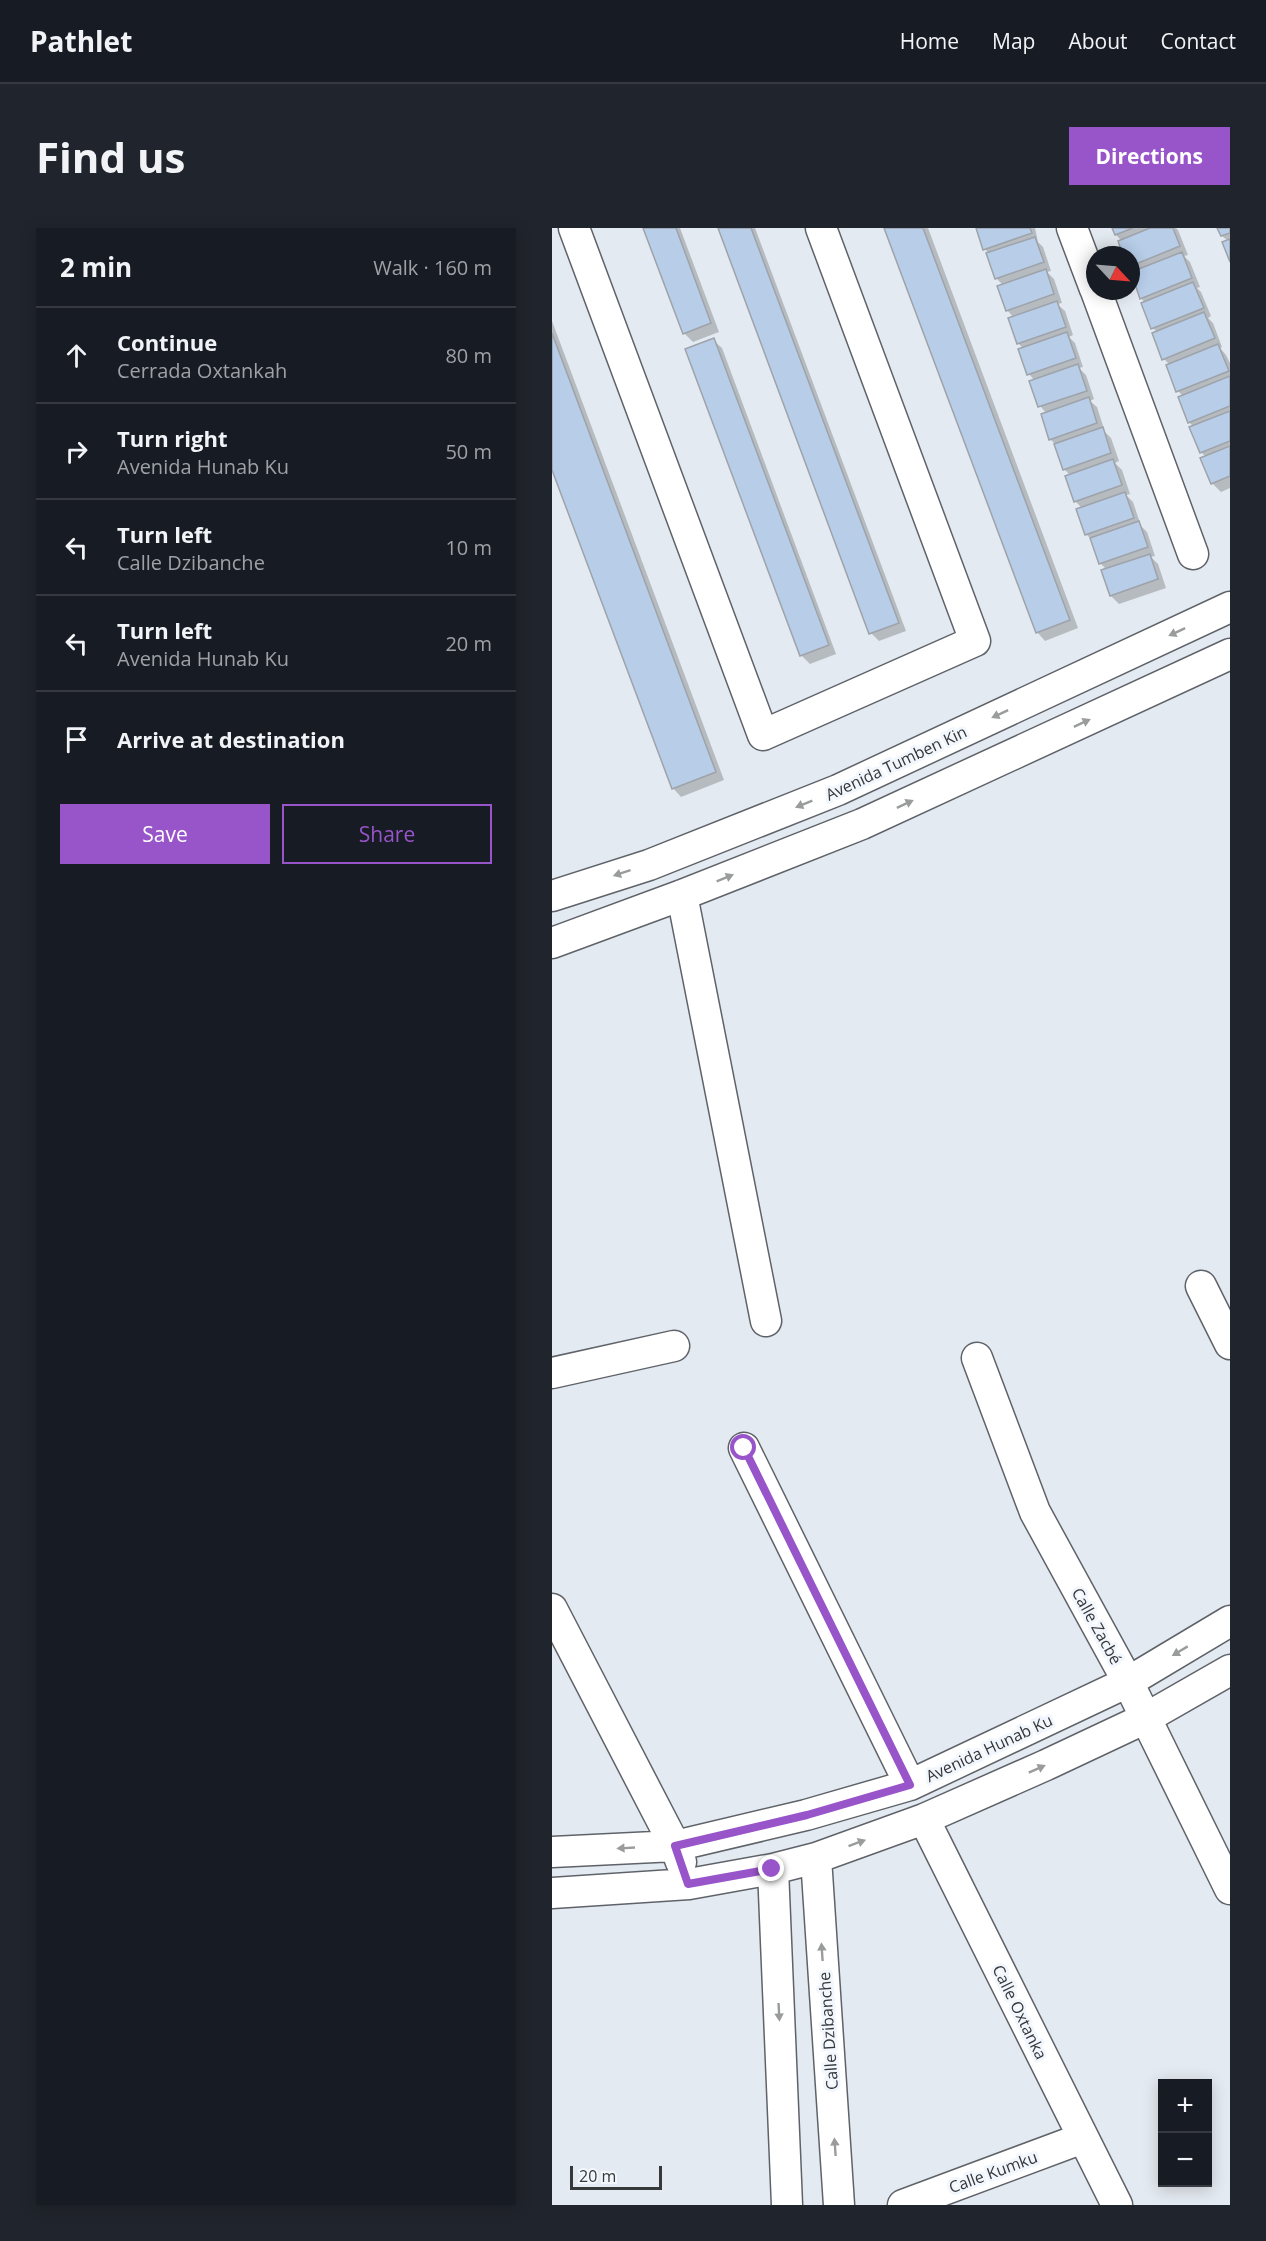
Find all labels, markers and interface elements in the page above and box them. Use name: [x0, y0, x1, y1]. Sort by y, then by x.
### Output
text: Pathlet: [30, 22, 132, 60]
text: Home: [900, 27, 959, 55]
text: Map: [992, 27, 1035, 55]
text: About: [1068, 27, 1128, 55]
text: Contact: [1161, 27, 1236, 55]
button: Directions: [1069, 127, 1230, 185]
text: Find us: [36, 128, 185, 185]
north arrow: [1086, 246, 1140, 300]
text: 2 min: [60, 249, 132, 285]
text: Walk · 160 m: [373, 254, 492, 281]
text: Continue: [117, 327, 217, 357]
icon: ahead: [60, 339, 93, 372]
text: 80 m: [445, 342, 492, 369]
text: Cerrada Oxtankah: [117, 357, 287, 384]
text: Turn right: [117, 423, 228, 453]
icon: right: [60, 435, 93, 468]
text: 50 m: [445, 438, 492, 465]
text: Avenida Hunab Ku: [117, 453, 289, 480]
text: Turn left: [117, 519, 212, 549]
icon: left: [60, 531, 93, 564]
text: 10 m: [445, 534, 492, 561]
text: Calle Dzibanche: [117, 549, 265, 576]
text: Turn left: [117, 615, 212, 645]
icon: left: [60, 627, 93, 660]
one-way arrow: [1168, 628, 1186, 637]
text: 20 m: [445, 630, 492, 657]
text: Avenida Hunab Ku: [117, 645, 289, 672]
one-way arrow: [992, 710, 1009, 719]
one-way arrow: [1074, 718, 1091, 727]
street label: Avenida Tumben Kin: [822, 721, 970, 805]
icon: arrive: [60, 723, 93, 756]
text: Arrive at destination: [117, 724, 345, 754]
one-way arrow: [794, 799, 812, 809]
one-way arrow: [897, 800, 914, 809]
button: Save: [60, 804, 270, 864]
button: Share: [282, 804, 492, 864]
one-way arrow: [613, 869, 631, 879]
one-way arrow: [716, 873, 734, 883]
route start: [730, 1434, 756, 1460]
street label: Calle Zacbé: [1067, 1584, 1127, 1668]
one-way arrow: [1172, 1645, 1188, 1656]
street label: Avenida Hunab Ku: [922, 1709, 1056, 1787]
one-way arrow: [1028, 1764, 1046, 1773]
one-way arrow: [848, 1838, 866, 1848]
one-way arrow: [616, 1844, 635, 1853]
route end: [758, 1855, 784, 1881]
one-way arrow: [818, 1943, 827, 1962]
street label: Calle Oxtanka: [988, 1961, 1052, 2063]
street label: Calle Dzibanche: [813, 1971, 843, 2091]
one-way arrow: [774, 2002, 783, 2021]
map controls: [1158, 2079, 1212, 2187]
button: +: [1158, 2079, 1212, 2133]
button: −: [1158, 2133, 1212, 2187]
one-way arrow: [830, 2137, 840, 2156]
street label: Calle Kumku: [946, 2146, 1040, 2198]
scale bar: [570, 2163, 662, 2190]
text: 20 m: [579, 2165, 616, 2187]

